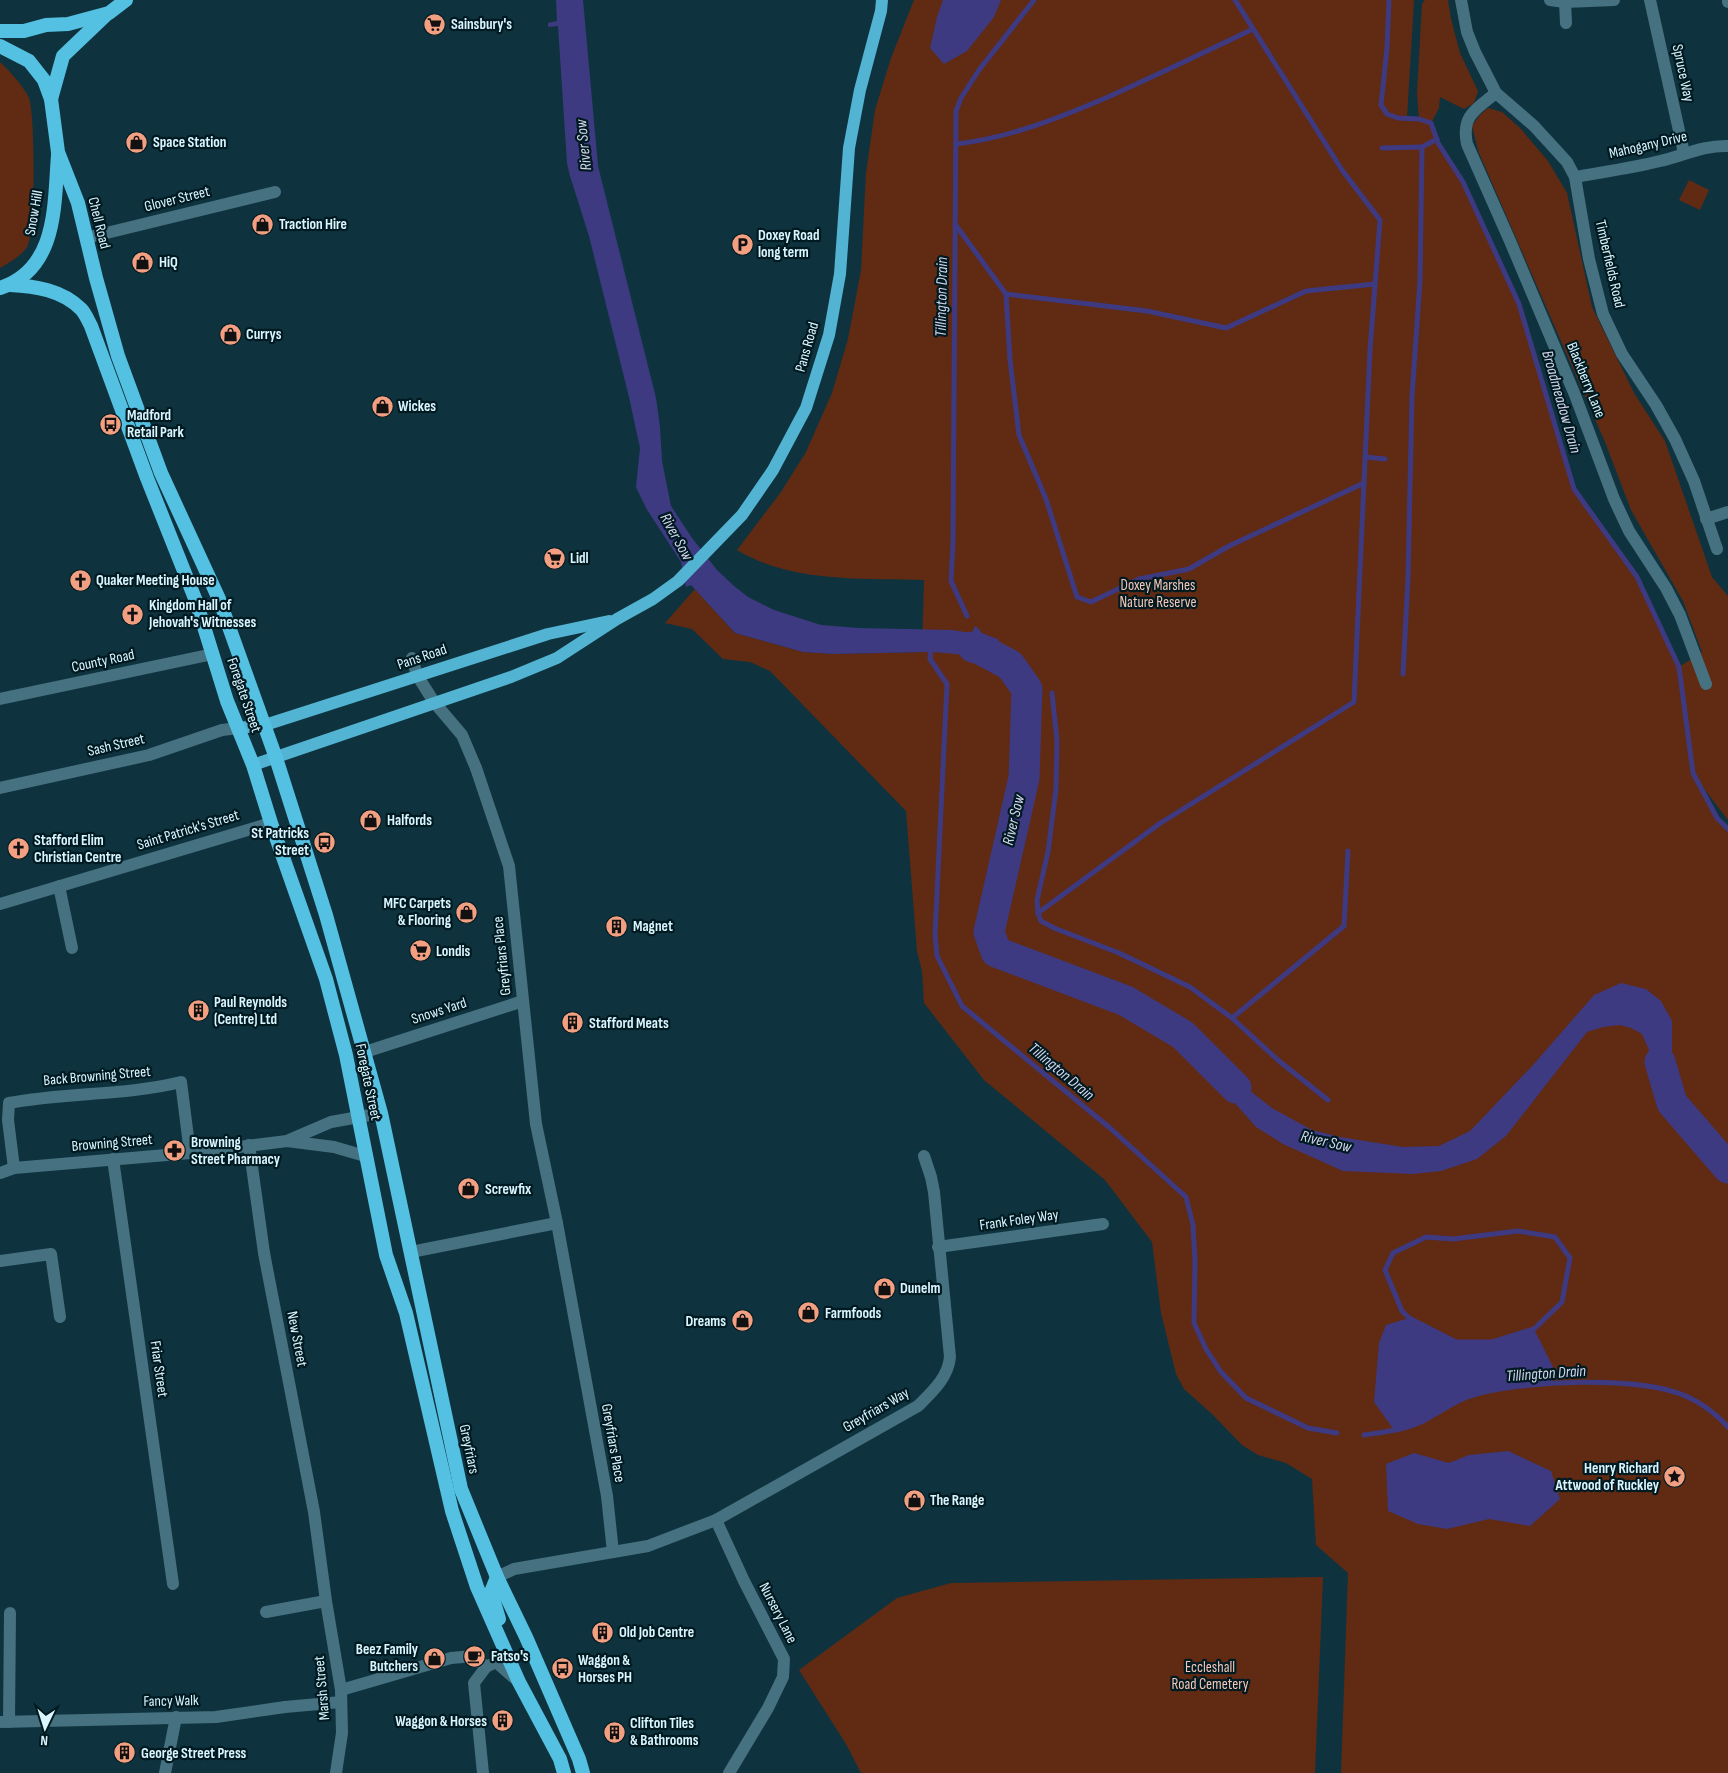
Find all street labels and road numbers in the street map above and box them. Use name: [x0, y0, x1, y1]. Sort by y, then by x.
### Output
street label: Spruce Way: [1668, 42, 1698, 104]
street label: Mahogany Drive: [1607, 127, 1689, 163]
street label: Glover Street: [142, 182, 212, 216]
street label: Snow Hill: [21, 189, 47, 237]
street label: Chell Road: [83, 195, 115, 251]
street label: Timberfields Road: [1591, 218, 1629, 310]
street label: Pans Road: [791, 320, 823, 374]
street label: Blackberry Lane: [1562, 339, 1610, 421]
street label: Pans Road: [395, 640, 449, 674]
street label: County Road: [70, 645, 136, 677]
street label: Foregate Street: [222, 655, 266, 735]
street label: Sash Street: [86, 729, 147, 761]
street label: Saint Patrick's Street: [135, 805, 242, 855]
street label: Greyfriars Place: [488, 916, 516, 996]
street label: Snows Yard: [409, 993, 469, 1029]
street label: Foregate Street: [351, 1042, 385, 1122]
street label: Back Browning Street: [43, 1062, 152, 1090]
street label: Browning Street: [71, 1130, 154, 1156]
street label: Frank Foley Way: [978, 1205, 1060, 1235]
street label: New Street: [282, 1310, 312, 1369]
street label: Friar Street: [146, 1340, 172, 1399]
street label: Greyfriars Way: [840, 1383, 913, 1437]
street label: Greyfriars Place: [597, 1402, 629, 1484]
street label: Greyfriars: [455, 1423, 483, 1475]
street label: Nursery Lane: [755, 1579, 801, 1647]
street label: Marsh Street: [310, 1655, 334, 1721]
street label: Fancy Walk: [143, 1691, 199, 1711]

